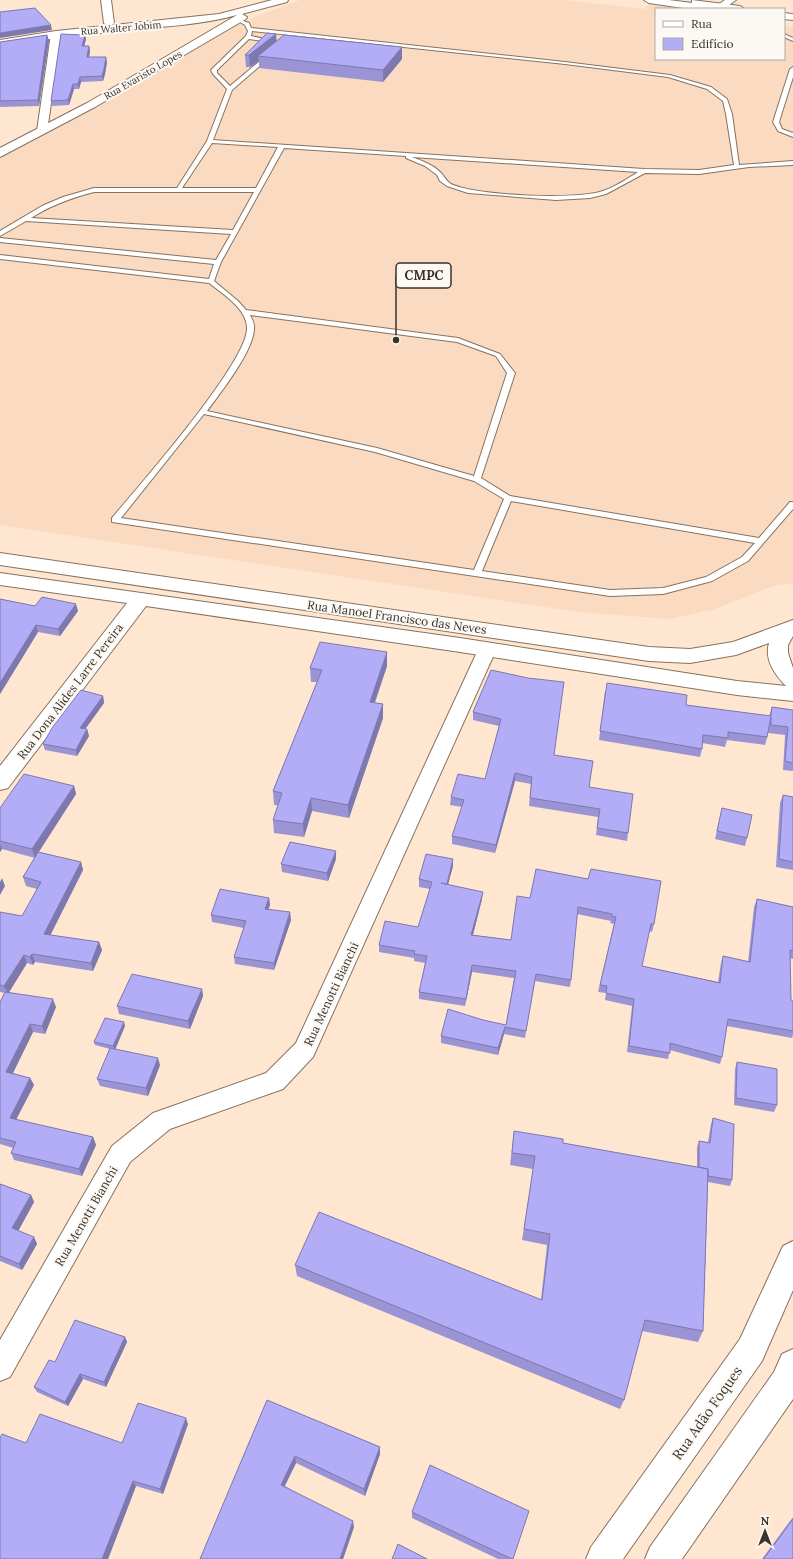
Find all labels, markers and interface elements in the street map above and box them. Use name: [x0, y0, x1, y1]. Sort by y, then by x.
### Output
legend: [655, 8, 785, 60]
text: Rua: [691, 16, 712, 31]
street label: Rua Walter Jobim: [80, 18, 162, 38]
text: Edifício: [691, 36, 734, 51]
street label: Rua Evaristo Lopes: [102, 47, 185, 103]
callout: CMPC: [396, 263, 451, 288]
text: CMPC: [405, 267, 443, 284]
street label: Rua Manoel Francisco das Neves: [306, 597, 488, 637]
street label: Rua Dona Alides Larre Pereira: [14, 620, 126, 762]
street label: Rua Menotti Bianchi: [300, 940, 362, 1048]
street label: Rua Menotti Bianchi: [51, 1163, 121, 1269]
street label: Rua Adão Foques: [668, 1363, 746, 1463]
north arrow: [745, 1511, 785, 1551]
text: N: [761, 1514, 770, 1528]

